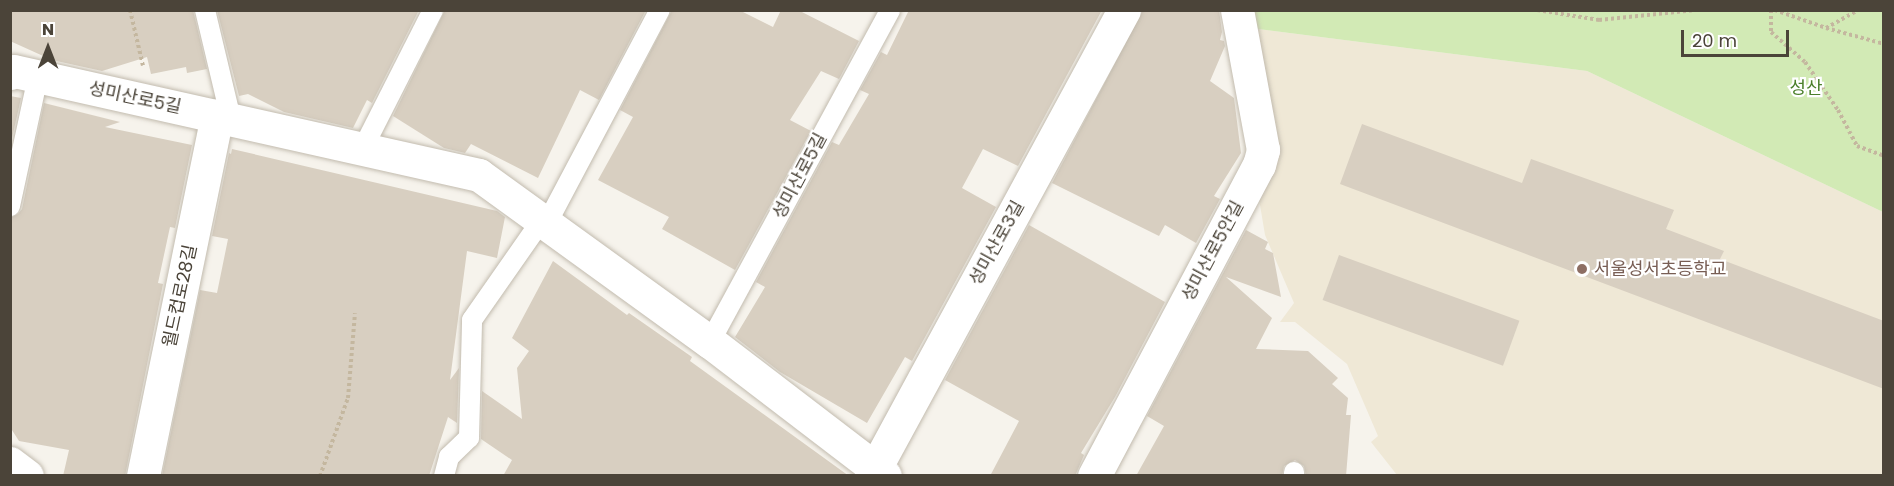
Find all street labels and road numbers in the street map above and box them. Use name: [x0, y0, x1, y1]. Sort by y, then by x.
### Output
street label: 성미산로5길: [87, 78, 183, 118]
street label: 성미산로5길: [768, 129, 832, 223]
street label: 성미산로3길: [965, 197, 1029, 289]
street label: 성미산로5안길: [1177, 197, 1249, 305]
street label: 월드컵로28길: [159, 243, 201, 349]

